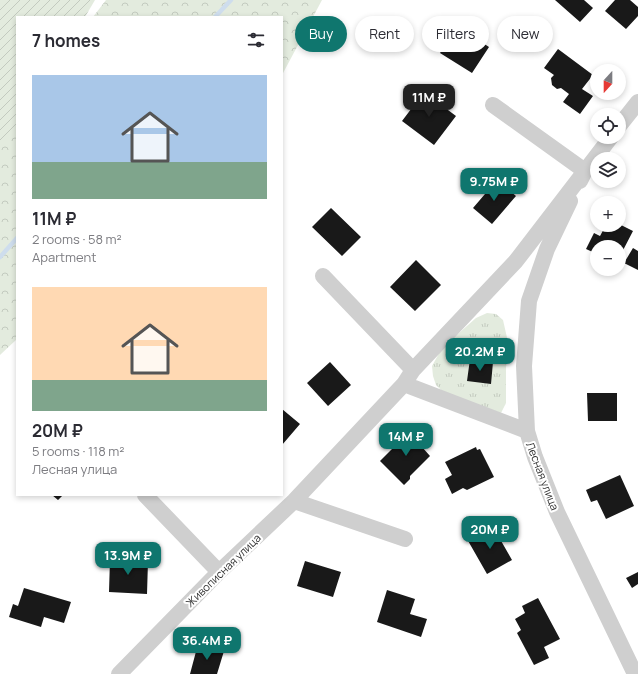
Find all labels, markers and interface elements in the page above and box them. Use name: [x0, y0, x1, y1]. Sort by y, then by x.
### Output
chip: Buy: [295, 16, 347, 52]
chip: Rent: [355, 16, 414, 52]
chip: Filters: [422, 16, 489, 52]
chip: New: [497, 16, 553, 52]
text: 7 homes: [32, 29, 100, 52]
icon: filters: [245, 29, 267, 51]
north arrow: [590, 64, 626, 100]
map controls: [590, 64, 626, 276]
pin: 11M ₽: [401, 84, 457, 118]
text: 11M ₽: [412, 88, 446, 106]
icon: home: [114, 101, 186, 173]
button: locate: [590, 108, 626, 144]
button: layers: [590, 152, 626, 188]
pin: 9.75M ₽: [457, 168, 531, 202]
text: 9.75M ₽: [469, 172, 519, 190]
button: +: [590, 196, 626, 232]
text: 11M ₽: [32, 207, 76, 230]
text: 2 rooms · 58 m²: [32, 230, 122, 248]
button: −: [590, 240, 626, 276]
text: Apartment: [32, 248, 96, 266]
icon: home: [114, 313, 186, 385]
pin: 20.2M ₽: [443, 338, 517, 372]
text: 20.2M ₽: [455, 342, 505, 360]
text: 20M ₽: [32, 419, 83, 442]
pin: 14M ₽: [378, 423, 434, 457]
text: 14M ₽: [388, 427, 424, 445]
street label: Лесная улица: [523, 440, 563, 512]
text: 5 rooms · 118 m²: [32, 442, 125, 460]
text: Лесная улица: [32, 460, 117, 478]
pin: 20M ₽: [462, 516, 518, 550]
text: 20M ₽: [471, 520, 509, 538]
street label: Живописная улица: [182, 530, 264, 610]
pin: 13.9M ₽: [91, 542, 165, 576]
text: 13.9M ₽: [104, 546, 152, 564]
pin: 36.4M ₽: [170, 627, 244, 661]
text: 36.4M ₽: [182, 631, 232, 649]

